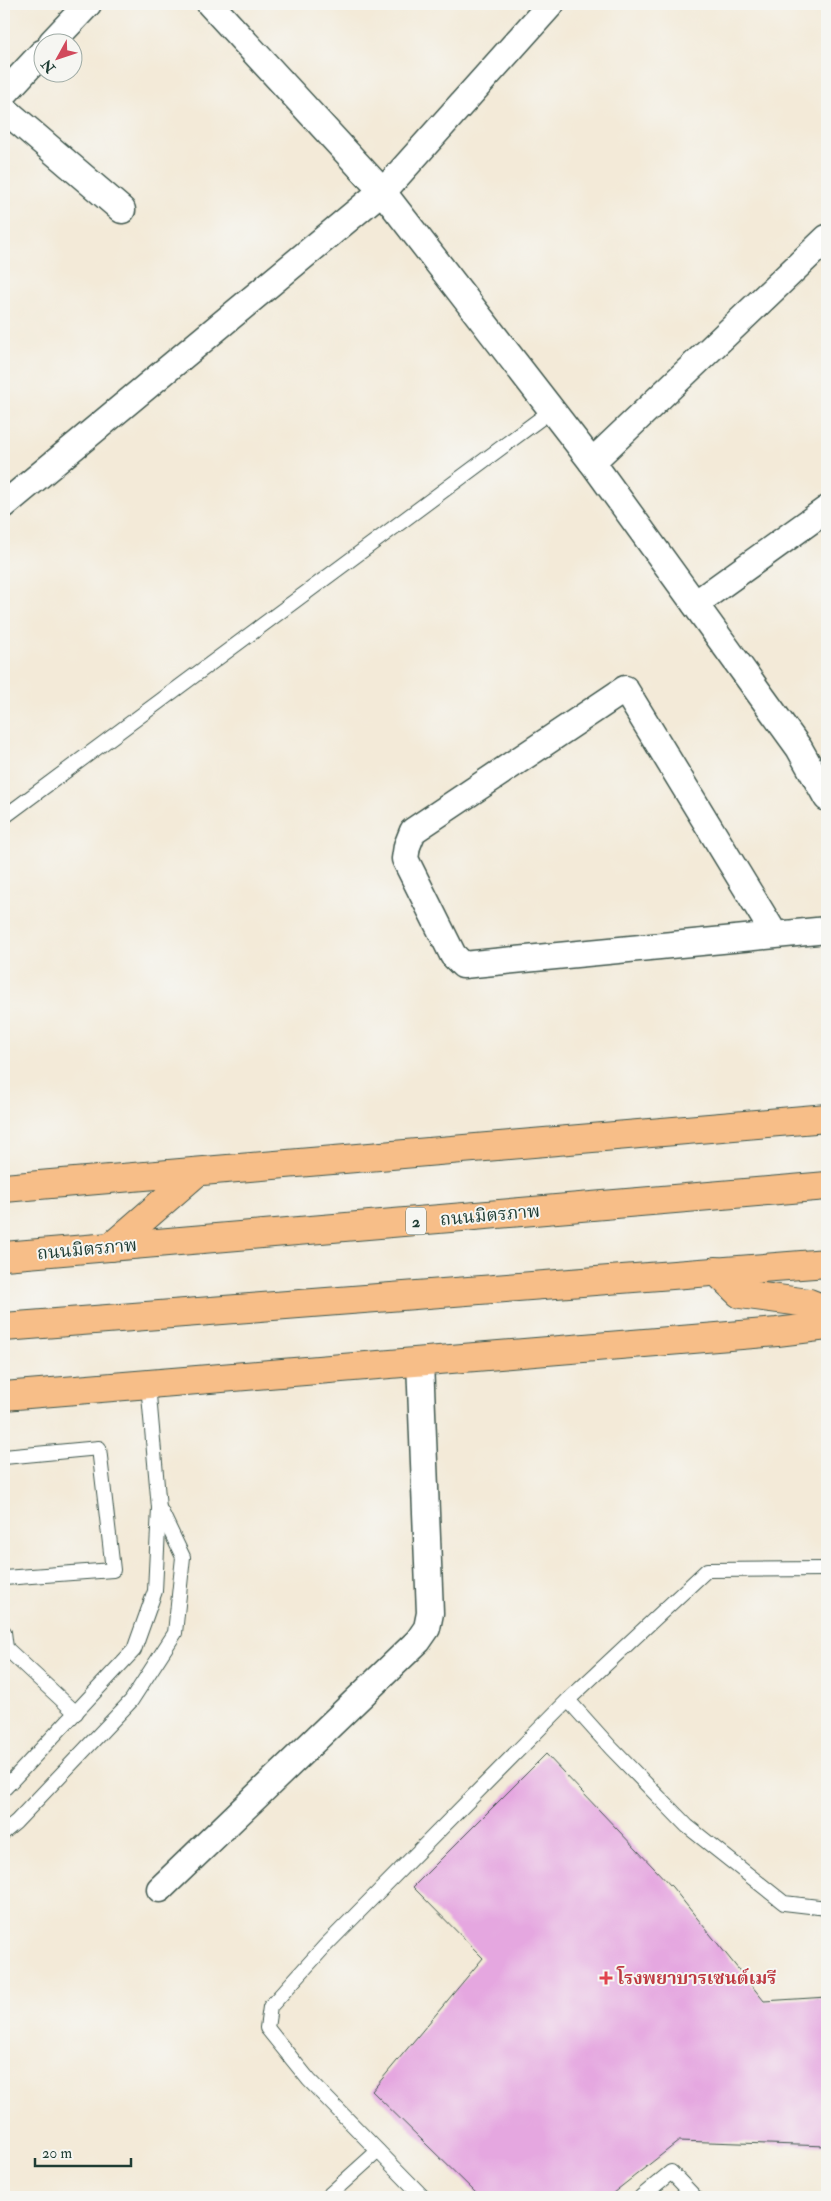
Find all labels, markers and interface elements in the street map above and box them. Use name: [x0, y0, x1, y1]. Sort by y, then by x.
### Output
north arrow: [32, 32, 82, 82]
text: N: [38, 55, 60, 77]
street label: ถนนมิตรภาพ: [439, 1200, 541, 1231]
road number: 2: [406, 1208, 426, 1234]
street label: ถนนมิตรภาพ: [36, 1234, 138, 1265]
place label: โรงพยาบารเซนต์เมรี: [616, 1966, 776, 1990]
marker: โรงพยาบารเซนต์เมรี: [599, 1971, 613, 1985]
scale bar: [35, 2136, 131, 2168]
text: 20 m: [42, 2144, 72, 2163]

